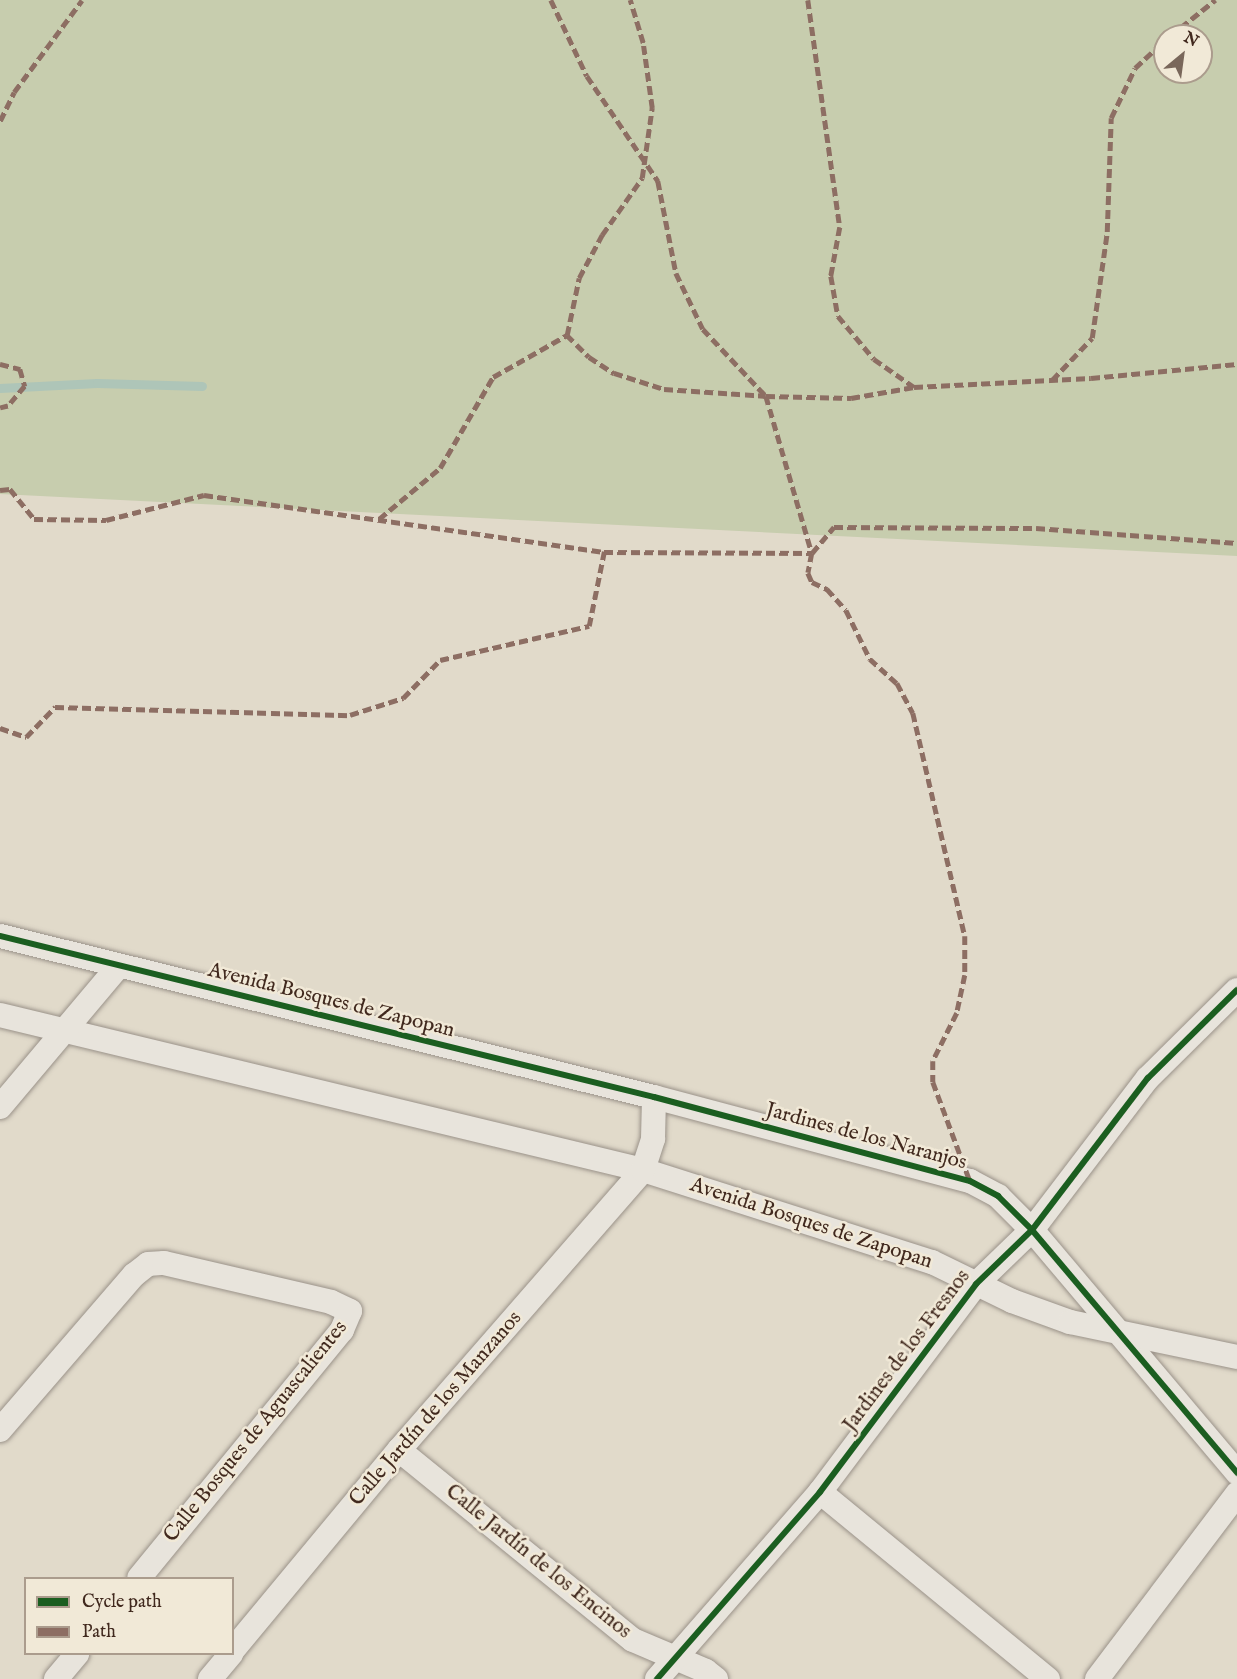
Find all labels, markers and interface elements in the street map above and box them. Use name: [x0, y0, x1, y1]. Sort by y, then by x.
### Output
north arrow: [1153, 24, 1213, 84]
text: N: [1180, 28, 1202, 52]
street label: Avenida Bosques de Zapopan: [205, 958, 457, 1044]
street label: Jardines de los Naranjos: [763, 1098, 969, 1176]
street label: Avenida Bosques de Zapopan: [687, 1173, 935, 1275]
street label: Jardines de los Fresnos: [838, 1265, 976, 1437]
street label: Calle Jardín de los Manzanos: [344, 1306, 528, 1512]
street label: Calle Bosques de Aguascalientes: [159, 1316, 353, 1548]
street label: Calle Jardín de los Encinos: [440, 1479, 636, 1645]
legend: [24, 1577, 234, 1655]
text: Cycle path: [82, 1591, 162, 1614]
text: Path: [82, 1621, 116, 1644]

